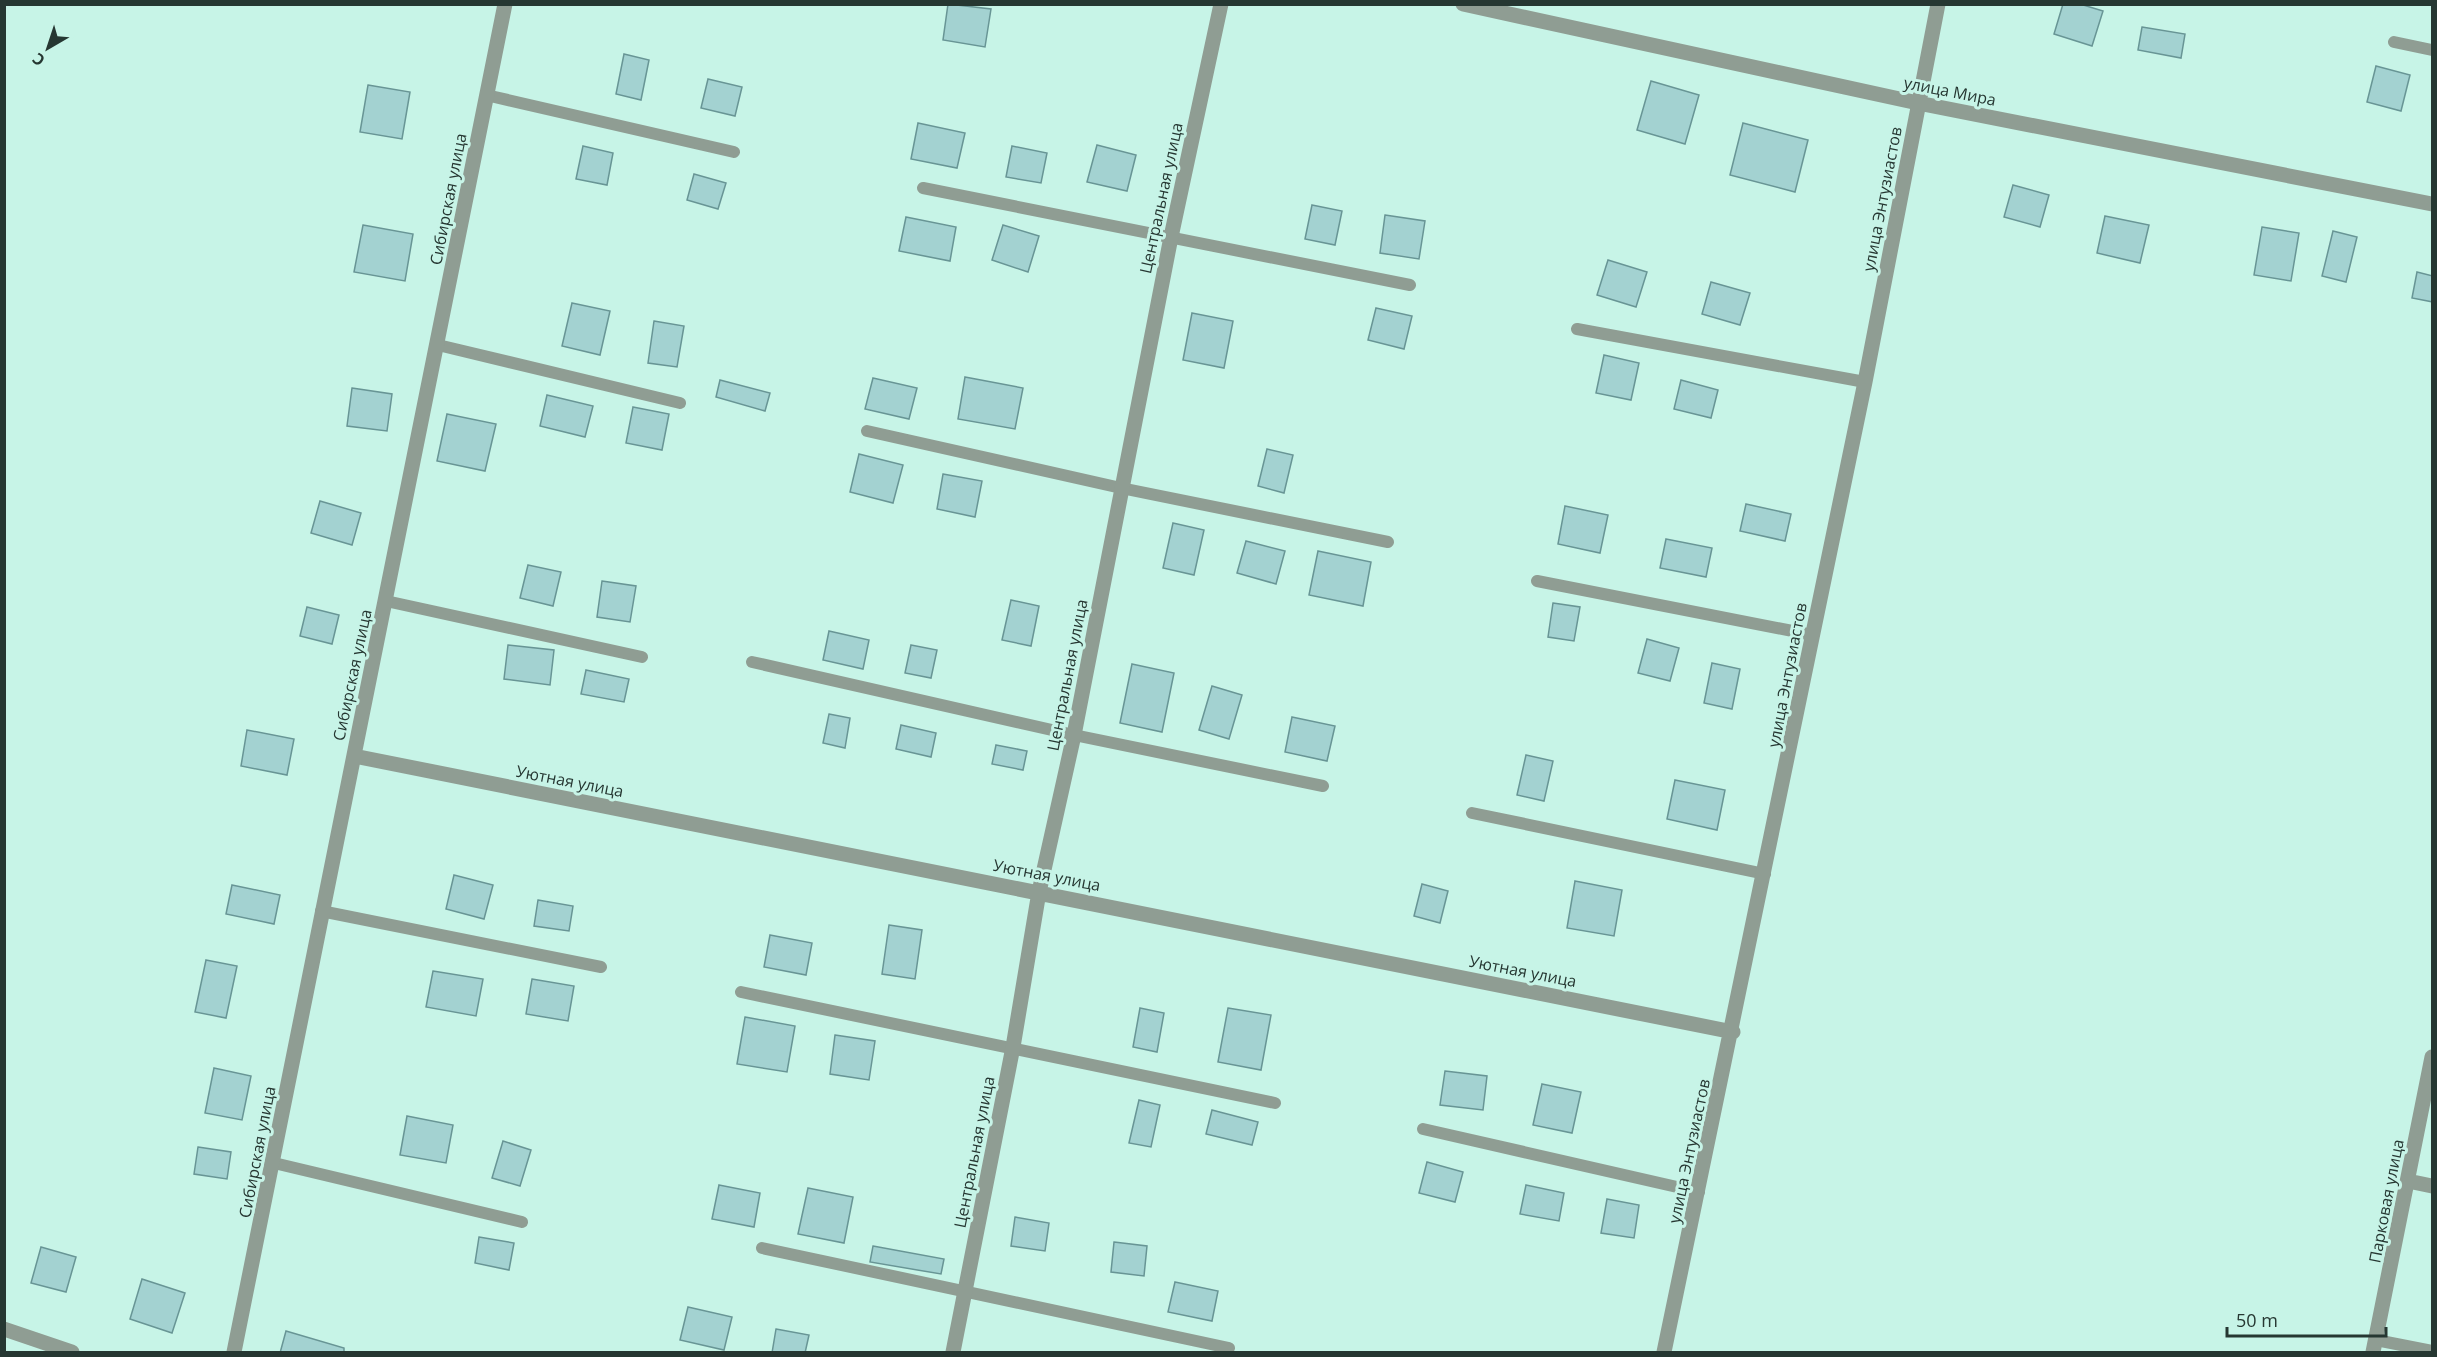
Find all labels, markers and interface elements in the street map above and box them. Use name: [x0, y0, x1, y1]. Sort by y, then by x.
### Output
north arrow: [18, 18, 78, 78]
text: С: [28, 48, 49, 71]
street label: улица Мира: [1902, 71, 1998, 111]
street label: Центральная улица: [1134, 120, 1188, 276]
street label: улица Энтузиастов: [1857, 125, 1907, 273]
street label: Сибирская улица: [424, 131, 472, 267]
street label: Центральная улица: [1042, 597, 1092, 753]
street label: улица Энтузиастов: [1762, 601, 1812, 749]
street label: Сибирская улица: [327, 607, 377, 743]
street label: Уютная улица: [514, 760, 626, 802]
street label: Уютная улица: [991, 854, 1103, 896]
street label: Уютная улица: [1467, 950, 1579, 992]
street label: Центральная улица: [949, 1074, 999, 1230]
street label: улица Энтузиастов: [1663, 1077, 1715, 1225]
street label: Сибирская улица: [233, 1084, 281, 1220]
street label: Парковая улица: [2363, 1137, 2409, 1265]
scale bar: [2227, 1300, 2386, 1338]
text: 50 m: [2236, 1308, 2278, 1332]

